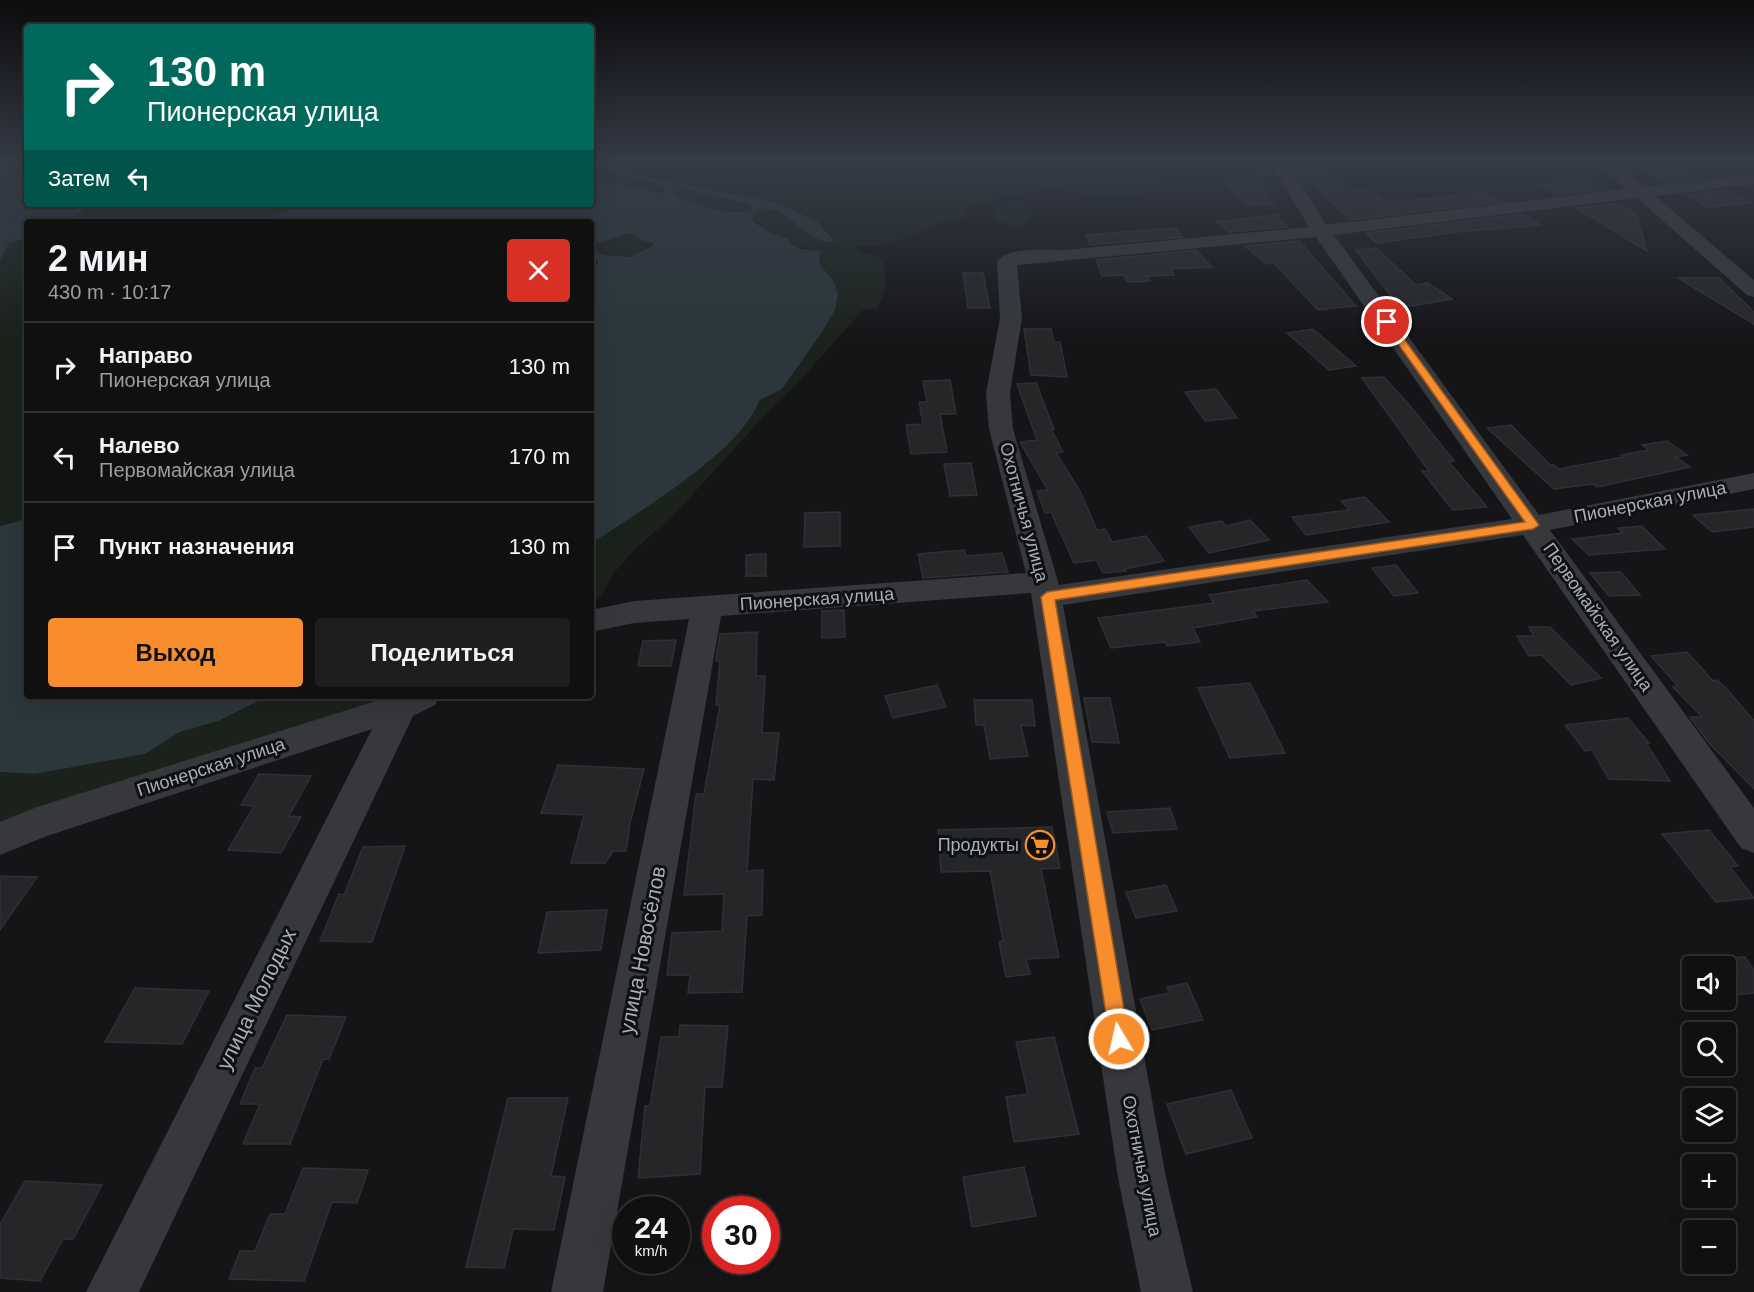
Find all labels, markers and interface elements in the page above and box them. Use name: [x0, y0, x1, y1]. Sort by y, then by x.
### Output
icon: right: [48, 48, 126, 126]
text: 130 m: [147, 48, 266, 95]
text: Пионерская улица: [147, 97, 379, 127]
icon: left: [122, 162, 155, 195]
text: Затем: [48, 166, 110, 191]
text: 2 мин: [48, 238, 149, 279]
button: close: [507, 239, 570, 302]
text: 430 m · 10:17: [48, 281, 171, 303]
pin: [1361, 296, 1412, 347]
icon: arrive: [1370, 305, 1403, 338]
text: Направо: [99, 343, 193, 368]
icon: right: [48, 351, 81, 384]
text: 130 m: [509, 354, 570, 379]
text: Пионерская улица: [99, 369, 271, 391]
text: Налево: [99, 433, 180, 458]
street label: Охотничья улица: [996, 440, 1052, 585]
icon: left: [48, 441, 81, 474]
text: 170 m: [509, 444, 570, 469]
text: Первомайская улица: [99, 459, 295, 481]
street label: Пионерская улица: [1572, 477, 1729, 527]
icon: arrive: [48, 531, 81, 564]
text: Пункт назначения: [99, 534, 295, 559]
text: 130 m: [509, 534, 570, 559]
street label: Первомайская улица: [1539, 539, 1657, 696]
street label: Пионерская улица: [739, 584, 896, 614]
button: Выход: [48, 618, 303, 687]
button: Поделиться: [315, 618, 570, 687]
street label: Пионерская улица: [134, 733, 288, 800]
supermarket icon: Продукты: [1024, 829, 1056, 861]
place label: Продукты: [938, 835, 1019, 855]
street label: улица Новосёлов: [614, 864, 670, 1036]
street label: улица Молодых: [212, 924, 300, 1073]
map controls: [1682, 956, 1736, 1274]
button: sound: [1682, 956, 1736, 1010]
position arrow: [1087, 1007, 1151, 1071]
button: search: [1682, 1022, 1736, 1076]
button: layers: [1682, 1088, 1736, 1142]
street label: Охотничья улица: [1118, 1094, 1166, 1239]
button: +: [1682, 1154, 1736, 1208]
speed limit sign: 30: [702, 1196, 780, 1274]
text: 24: [634, 1211, 668, 1244]
button: −: [1682, 1220, 1736, 1274]
text: km/h: [635, 1242, 667, 1259]

